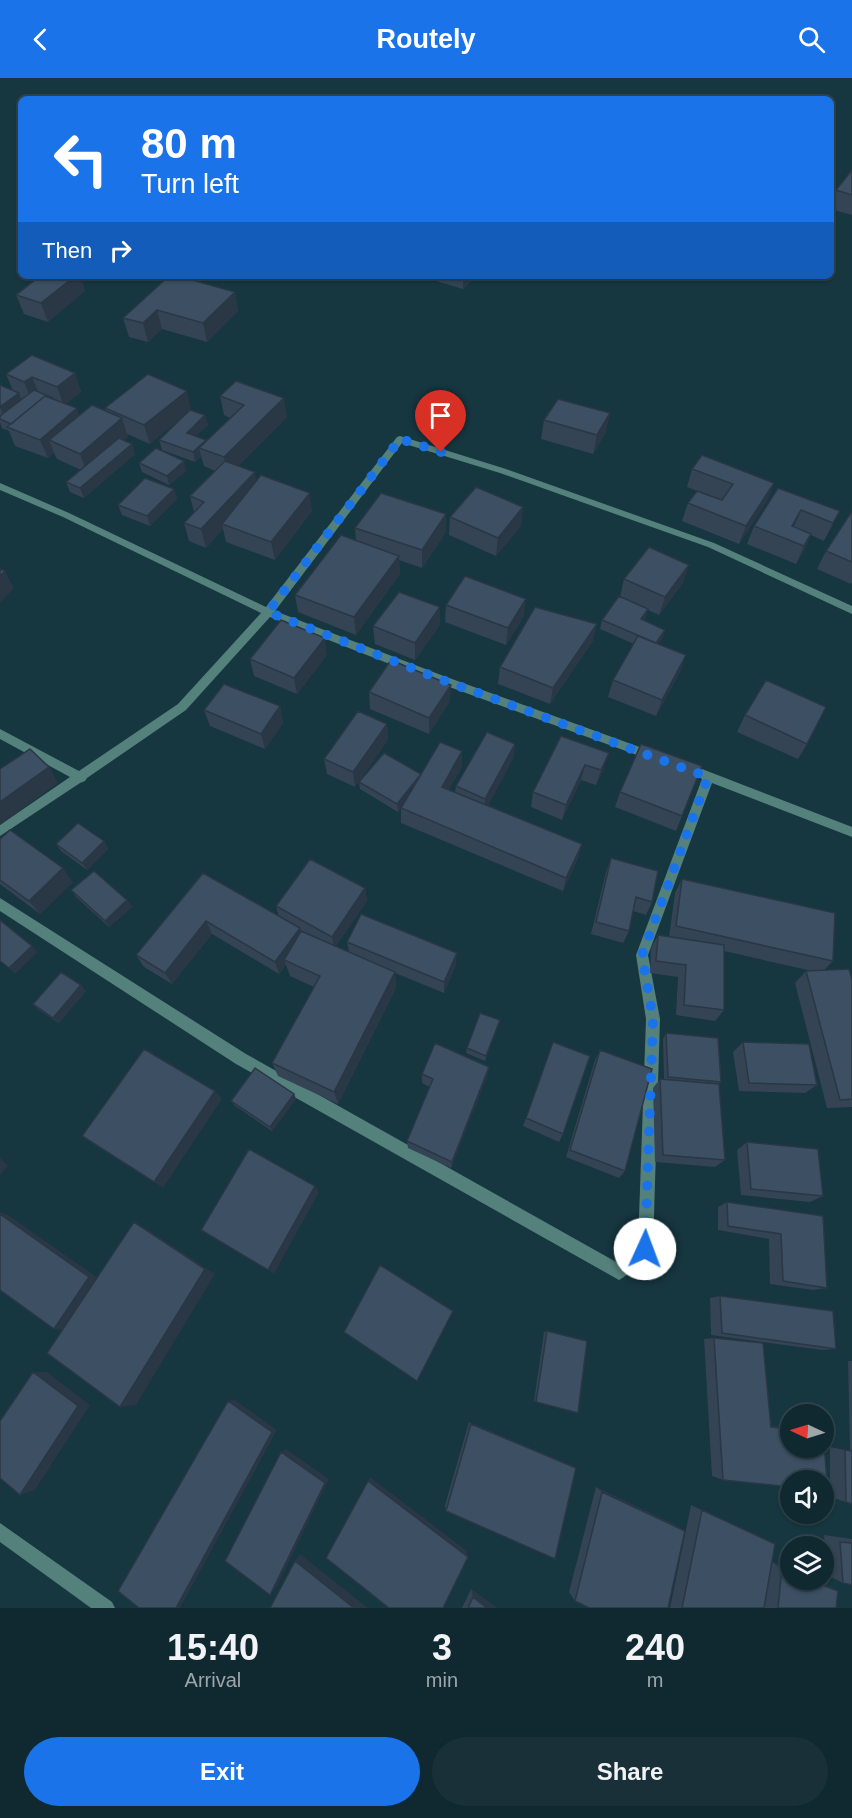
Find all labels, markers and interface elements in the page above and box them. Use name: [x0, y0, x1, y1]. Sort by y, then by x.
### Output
icon: back: [24, 23, 57, 56]
icon: search: [795, 23, 828, 56]
text: Routely: [376, 24, 476, 54]
icon: left: [42, 120, 120, 198]
text: 80 m: [141, 120, 237, 167]
text: Turn left: [141, 169, 239, 199]
icon: right: [104, 234, 137, 267]
text: Then: [42, 238, 92, 263]
pin: [415, 390, 466, 452]
icon: arrive: [424, 399, 457, 432]
position arrow: [613, 1217, 677, 1281]
north arrow: [780, 1404, 834, 1458]
map controls: [780, 1404, 834, 1590]
button: sound: [780, 1470, 834, 1524]
button: layers: [780, 1536, 834, 1590]
text: 15:40: [167, 1627, 259, 1668]
text: 3: [432, 1627, 452, 1668]
text: 240: [625, 1627, 685, 1668]
text: Arrival: [185, 1669, 241, 1691]
text: min: [426, 1669, 458, 1691]
text: m: [647, 1669, 663, 1691]
button: Exit: [24, 1737, 420, 1806]
button: Share: [432, 1737, 828, 1806]

